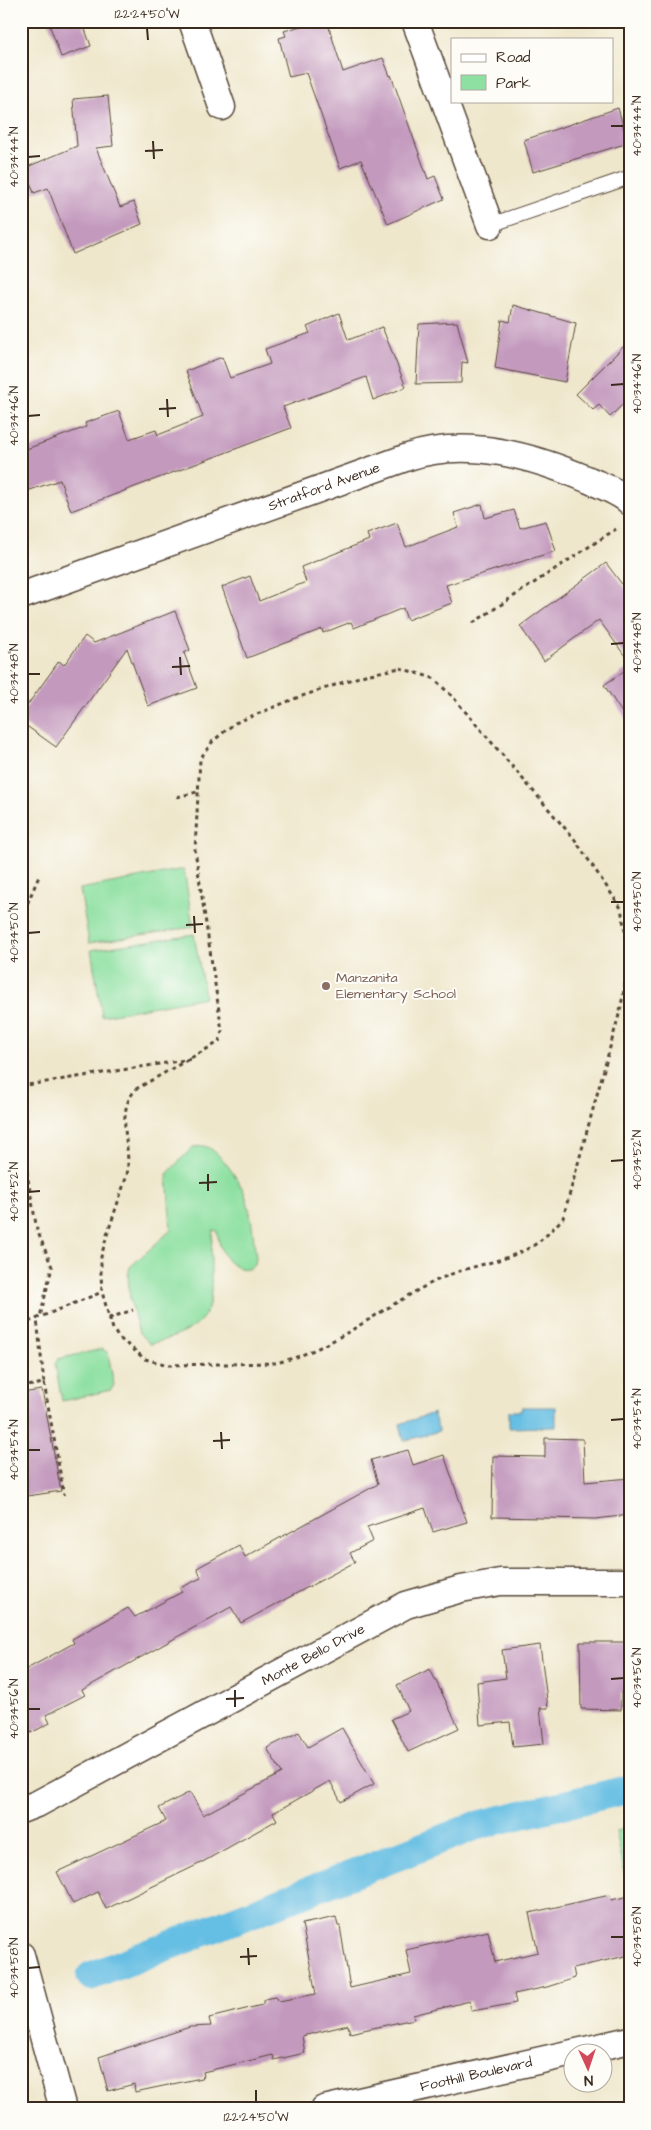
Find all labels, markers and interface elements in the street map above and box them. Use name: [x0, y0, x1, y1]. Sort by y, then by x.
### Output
text: 122°24'50"W: [114, 6, 180, 23]
legend: [451, 38, 614, 102]
text: Road: [496, 47, 531, 68]
text: Park: [496, 73, 531, 94]
text: 40°34'44"N: [629, 95, 646, 157]
text: 40°34'44"N: [6, 126, 23, 188]
text: 40°34'46"N: [629, 353, 646, 414]
text: 40°34'46"N: [6, 385, 23, 446]
street label: Stratford Avenue: [265, 458, 383, 516]
text: 40°34'48"N: [629, 612, 646, 673]
text: 40°34'48"N: [6, 643, 23, 704]
text: 40°34'50"N: [629, 871, 646, 933]
text: 40°34'50"N: [6, 902, 23, 964]
place label: Manzanita Elementary School: [336, 968, 456, 1004]
marker: Manzanita Elementary School: [320, 980, 332, 992]
text: 40°34'52"N: [629, 1129, 646, 1190]
text: 40°34'52"N: [6, 1161, 23, 1222]
text: 40°34'54"N: [629, 1388, 646, 1450]
text: 40°34'54"N: [6, 1419, 23, 1481]
street label: Monte Bello Drive: [258, 1619, 369, 1691]
text: 40°34'56"N: [629, 1647, 646, 1708]
text: 40°34'56"N: [6, 1678, 23, 1739]
text: 40°34'58"N: [629, 1906, 646, 1968]
text: 40°34'58"N: [6, 1937, 23, 1999]
north arrow: [564, 2042, 614, 2092]
street label: Foothill Boulevard: [418, 2052, 534, 2097]
text: N: [584, 2070, 594, 2090]
text: 122°24'50"W: [223, 2109, 289, 2126]

